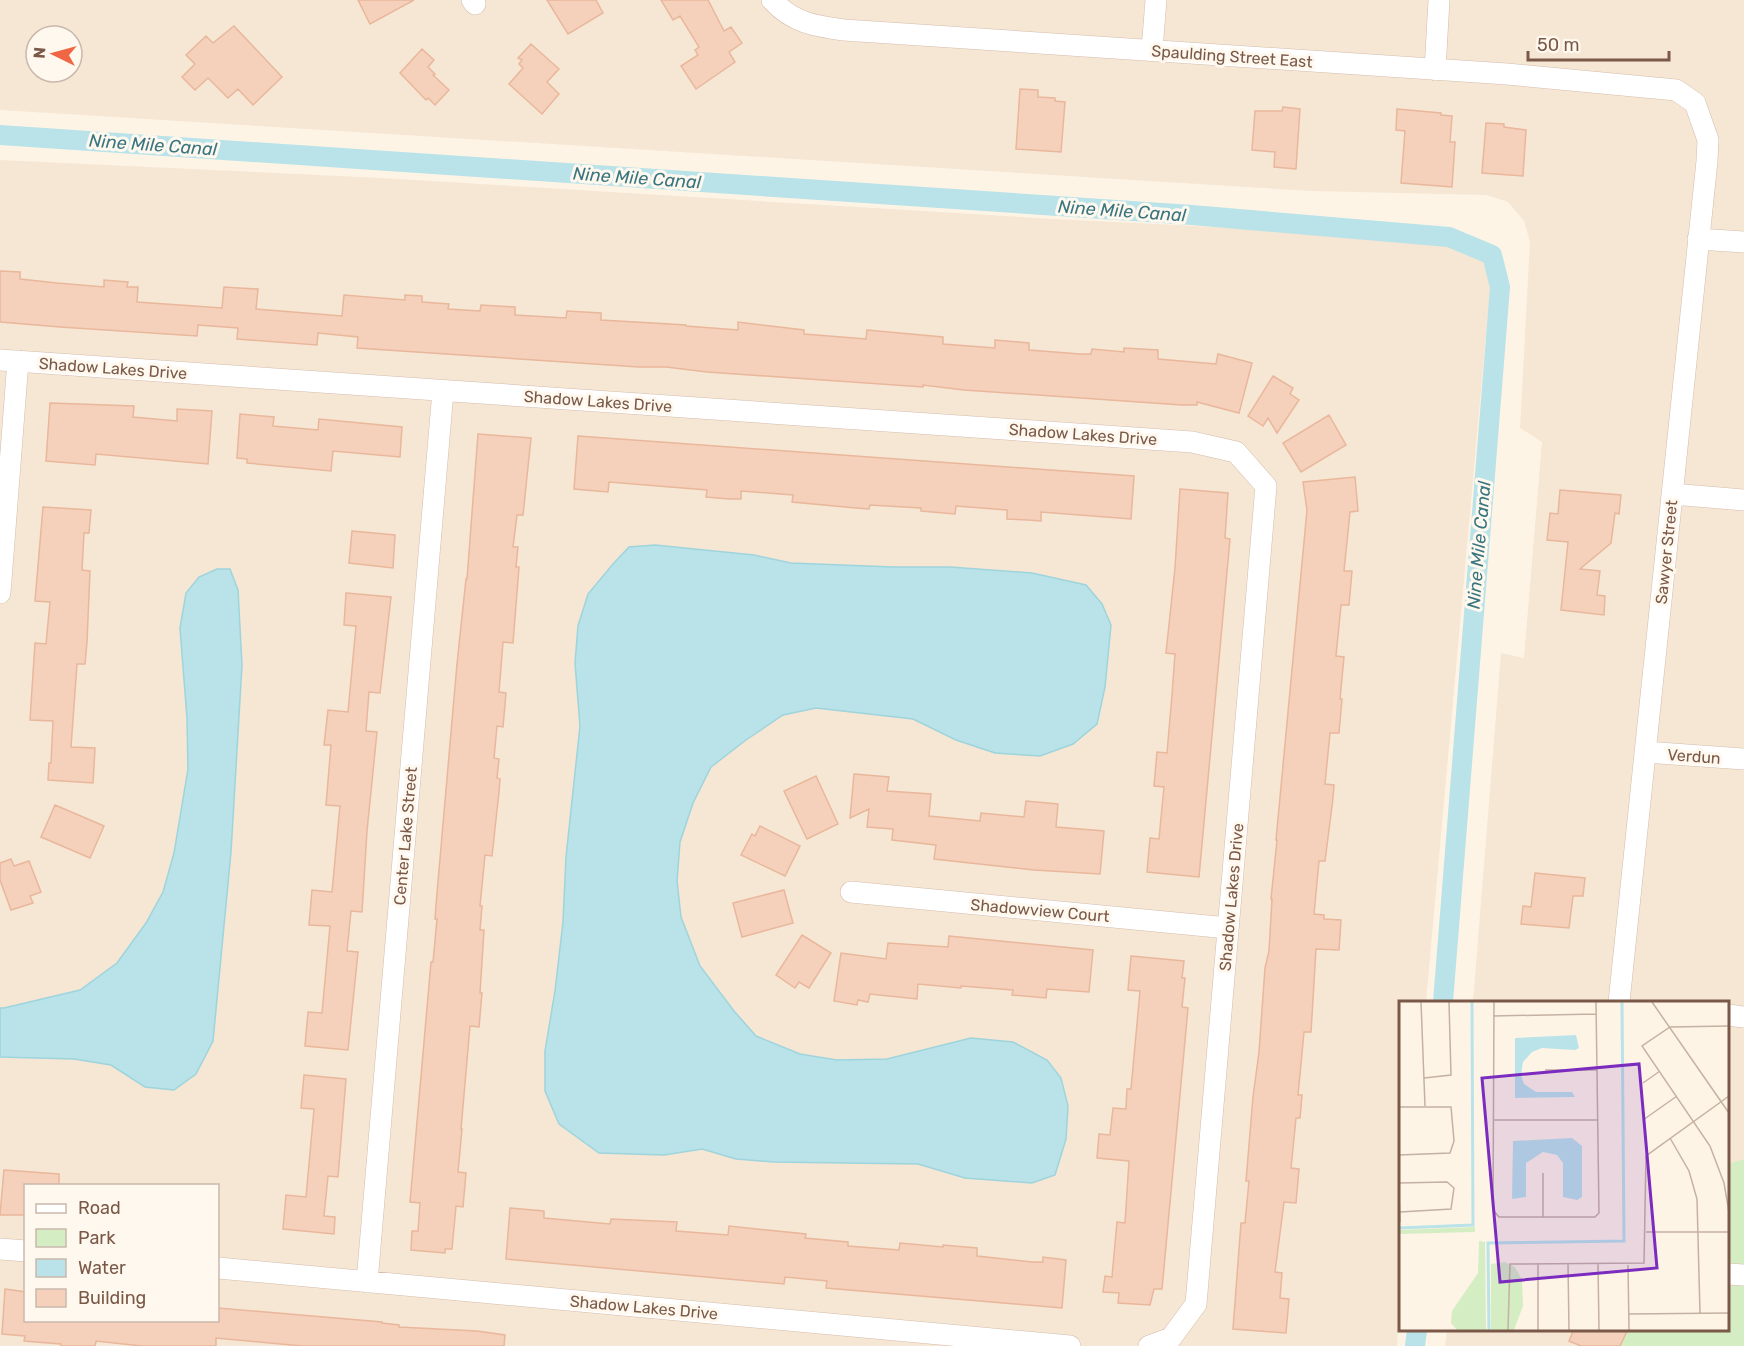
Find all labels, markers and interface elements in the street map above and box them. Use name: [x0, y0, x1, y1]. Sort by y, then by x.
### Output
north arrow: [24, 24, 84, 84]
scale bar: [1528, 24, 1669, 62]
text: 50 m: [1537, 34, 1580, 56]
street label: Spaulding Street East: [1151, 41, 1313, 72]
text: N: [30, 46, 50, 59]
water label: Nine Mile Canal: [88, 130, 218, 160]
water label: Nine Mile Canal: [572, 163, 702, 193]
water label: Nine Mile Canal: [1057, 196, 1187, 226]
street label: Shadow Lakes Drive: [38, 354, 188, 383]
street label: Shadow Lakes Drive: [523, 387, 673, 416]
street label: Shadow Lakes Drive: [1008, 420, 1158, 449]
water label: Nine Mile Canal: [1462, 479, 1496, 610]
street label: Sawyer Street: [1652, 499, 1681, 605]
street label: Verdun: [1667, 745, 1721, 768]
street label: Center Lake Street: [390, 766, 421, 906]
street label: Shadow Lakes Drive: [1216, 822, 1247, 972]
street label: Shadowview Court: [970, 895, 1110, 926]
inset map: [1399, 1001, 1729, 1331]
legend: [24, 1184, 219, 1322]
text: Road: [78, 1197, 121, 1219]
text: Park: [78, 1227, 116, 1249]
text: Water: [78, 1257, 126, 1279]
text: Building: [78, 1287, 146, 1309]
street label: Shadow Lakes Drive: [569, 1292, 719, 1323]

